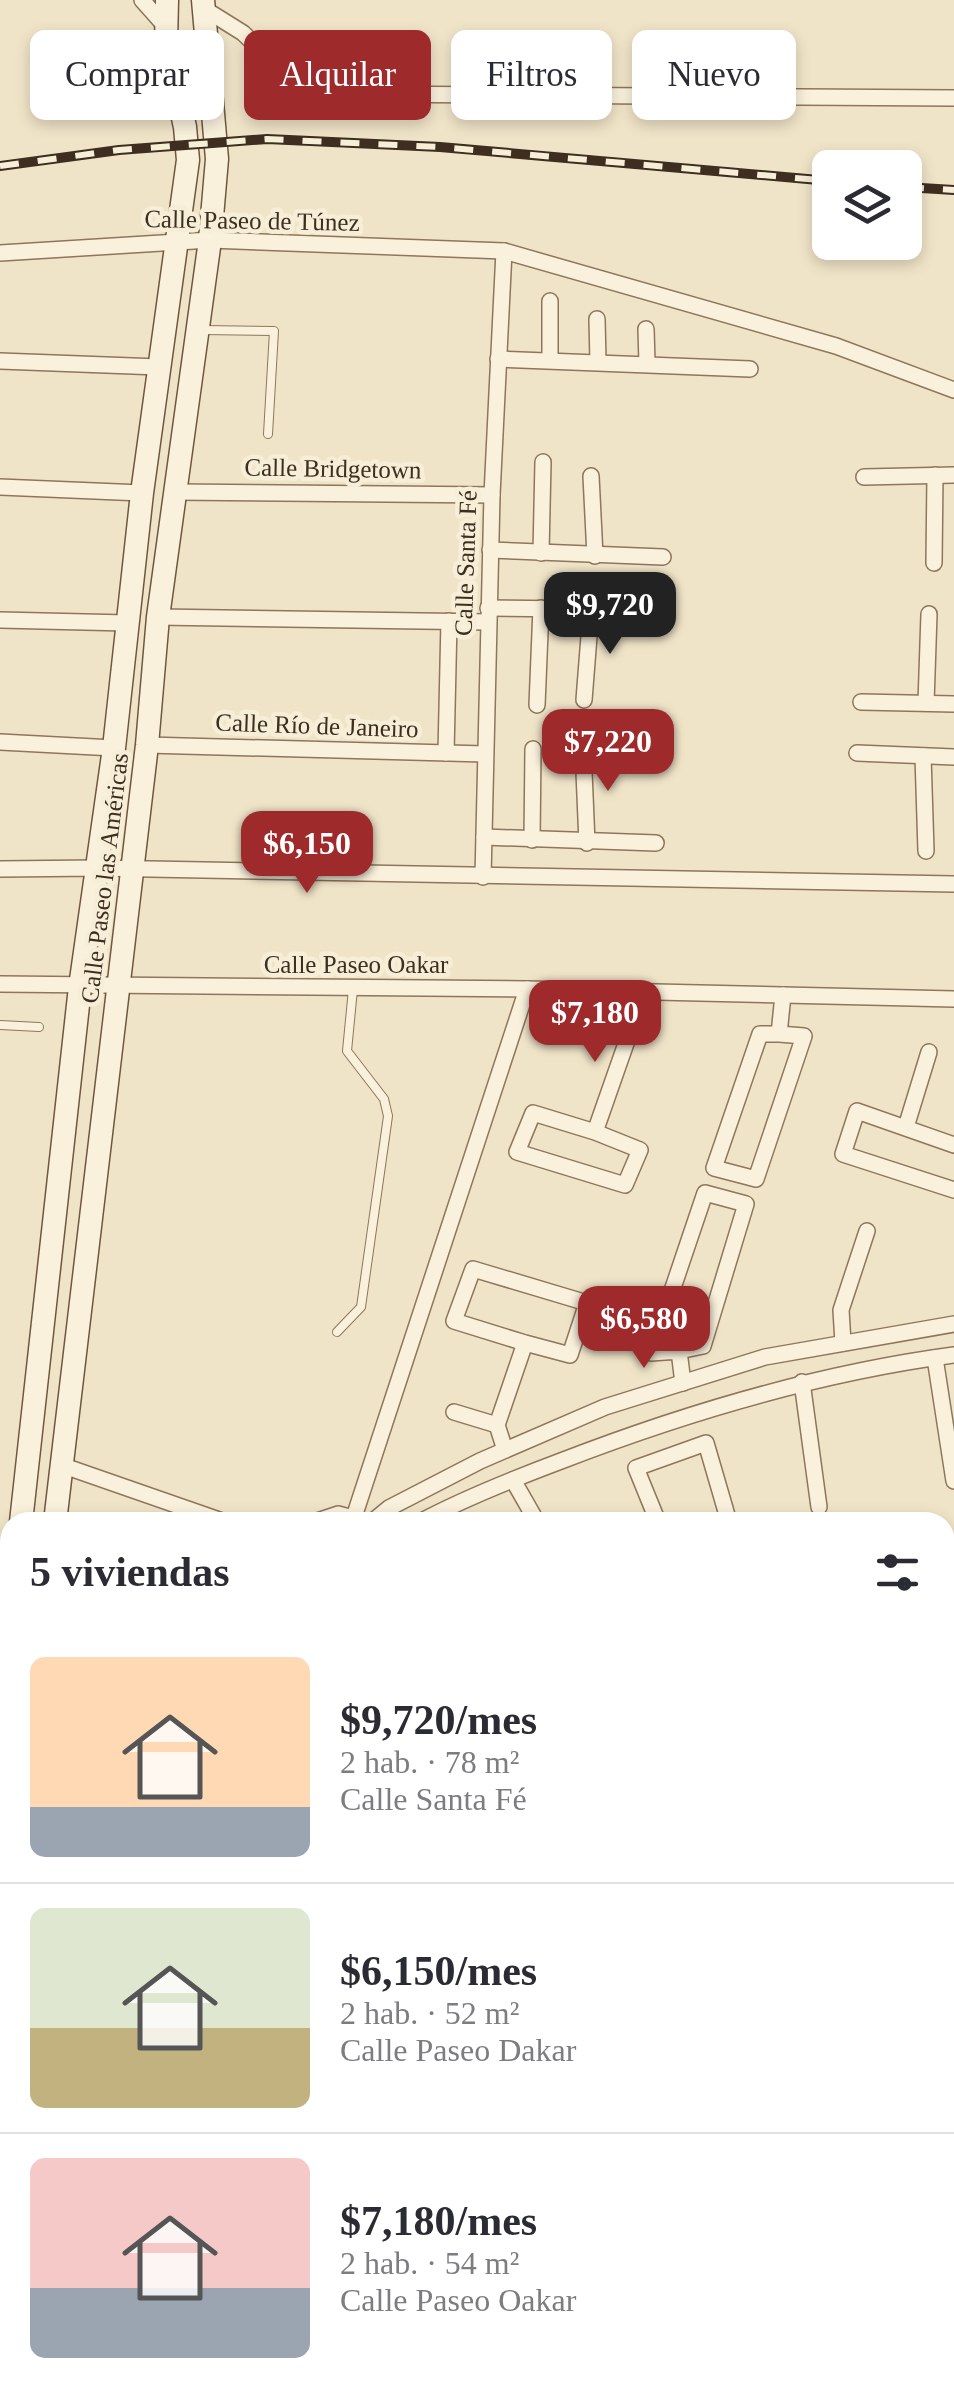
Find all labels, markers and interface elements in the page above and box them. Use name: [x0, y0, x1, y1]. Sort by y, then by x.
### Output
chip: Comprar: [30, 30, 224, 120]
chip: Alquilar: [244, 30, 431, 120]
chip: Filtros: [451, 30, 612, 120]
chip: Nuevo: [632, 30, 796, 120]
map controls: [812, 150, 922, 260]
button: layers: [812, 150, 922, 260]
street label: Calle Paseo de Túnez: [144, 205, 360, 236]
street label: Calle Bridgetown: [244, 453, 422, 484]
street label: Calle Santa Fé: [449, 490, 482, 636]
pin: $9,720: [529, 572, 691, 657]
text: $9,720: [566, 586, 654, 622]
street label: Calle Río de Janeiro: [215, 708, 419, 743]
pin: $7,220: [527, 709, 689, 794]
text: $7,220: [564, 723, 652, 759]
street label: Calle Paseo las Américas: [76, 751, 133, 1005]
pin: $6,150: [226, 811, 388, 896]
text: $6,150: [263, 825, 351, 861]
street label: Calle Paseo Oakar: [264, 951, 449, 978]
pin: $7,180: [514, 980, 676, 1065]
text: $7,180: [551, 994, 639, 1030]
pin: $6,580: [563, 1286, 725, 1371]
text: $6,580: [600, 1300, 688, 1336]
icon: filters: [870, 1545, 925, 1600]
text: 5 viviendas: [30, 1549, 230, 1595]
icon: home: [110, 1697, 230, 1817]
text: $9,720/mes: [340, 1697, 537, 1743]
text: 2 hab. · 78 m²: [340, 1744, 519, 1780]
text: Calle Santa Fé: [340, 1781, 527, 1817]
icon: home: [110, 1948, 230, 2068]
text: $6,150/mes: [340, 1948, 537, 1994]
text: 2 hab. · 52 m²: [340, 1995, 519, 2031]
text: Calle Paseo Dakar: [340, 2032, 576, 2068]
icon: home: [110, 2198, 230, 2318]
text: $7,180/mes: [340, 2198, 537, 2244]
text: 2 hab. · 54 m²: [340, 2245, 519, 2281]
text: Calle Paseo Oakar: [340, 2282, 576, 2318]

